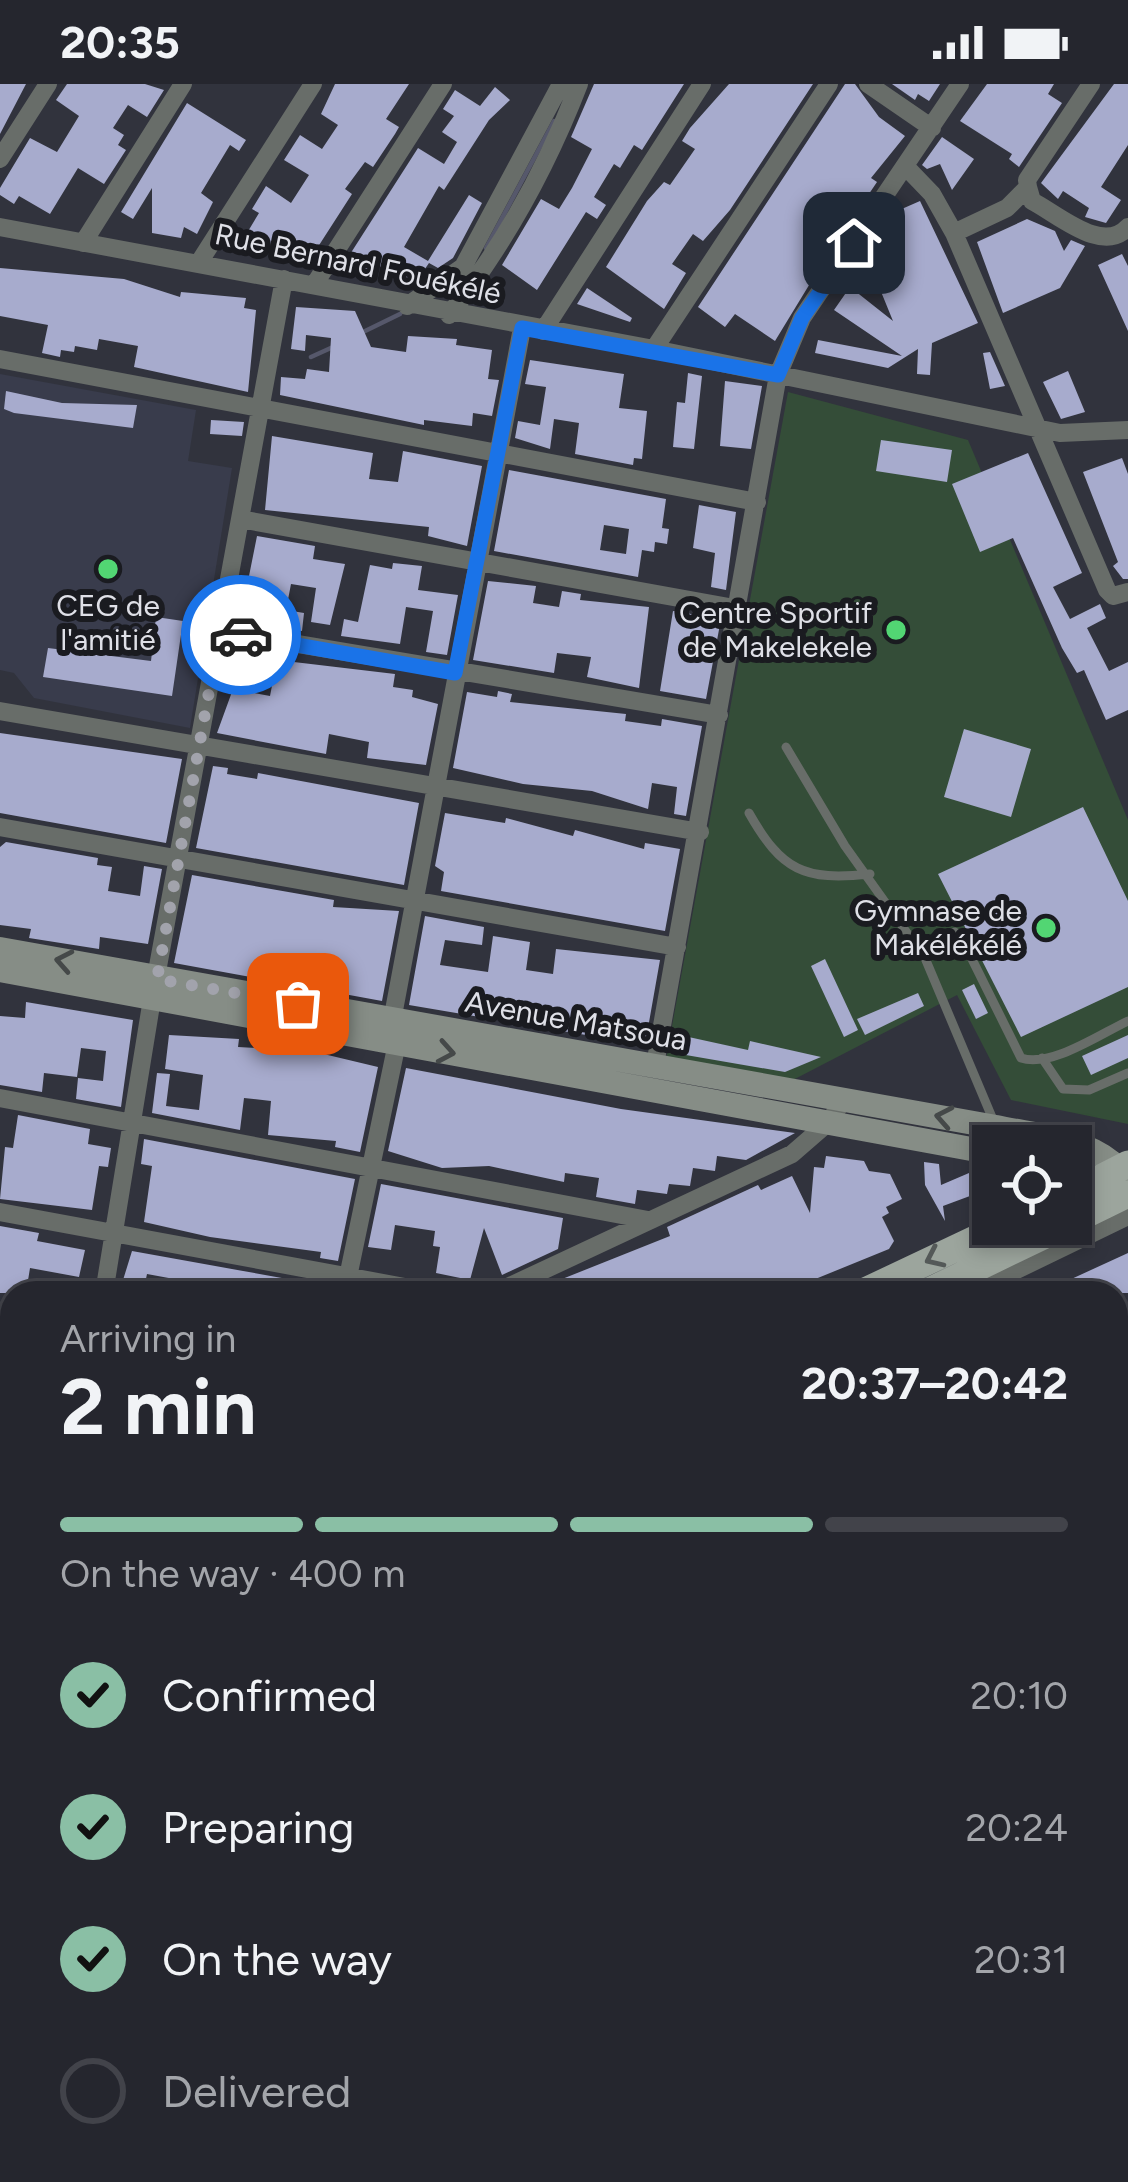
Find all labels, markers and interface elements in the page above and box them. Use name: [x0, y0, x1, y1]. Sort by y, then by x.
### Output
text: 20:35: [60, 15, 180, 69]
pin: [803, 192, 905, 294]
icon: home: [821, 210, 887, 276]
street label: Rue Bernard Fouékélé: [212, 215, 505, 312]
marker: CEG de l'amitié: [95, 556, 121, 582]
courier: [181, 575, 301, 695]
place label: CEG de l'amitié: [56, 587, 160, 658]
place label: Centre Sportif de Makelekele: [679, 594, 872, 665]
icon: car: [208, 602, 274, 668]
marker: Centre Sportif de Makelekele: [883, 617, 909, 643]
place label: Gymnase de Makélékélé: [854, 892, 1022, 963]
marker: Gymnase de Makélékélé: [1033, 915, 1059, 941]
one-way arrow: [54, 949, 74, 975]
pin: [247, 953, 349, 1055]
icon: bag: [265, 971, 331, 1037]
street label: Avenue Matsoua: [462, 983, 690, 1058]
one-way arrow: [435, 1038, 455, 1063]
one-way arrow: [935, 1106, 955, 1131]
map controls: [972, 1125, 1092, 1245]
button: locate: [972, 1125, 1092, 1245]
one-way arrow: [925, 1244, 946, 1267]
text: Arriving in: [60, 1315, 236, 1362]
text: 20:37–20:42: [801, 1356, 1068, 1410]
text: 2 min: [60, 1360, 256, 1454]
text: On the way · 400 m: [60, 1550, 406, 1597]
icon: check: [60, 1662, 126, 1728]
text: Confirmed: [162, 1668, 377, 1722]
text: 20:10: [970, 1672, 1068, 1719]
icon: check: [60, 1794, 126, 1860]
text: Preparing: [162, 1800, 354, 1854]
text: 20:24: [965, 1804, 1068, 1851]
icon: check: [60, 1926, 126, 1992]
text: On the way: [162, 1932, 392, 1986]
text: 20:31: [974, 1936, 1068, 1983]
text: Delivered: [162, 2064, 351, 2118]

